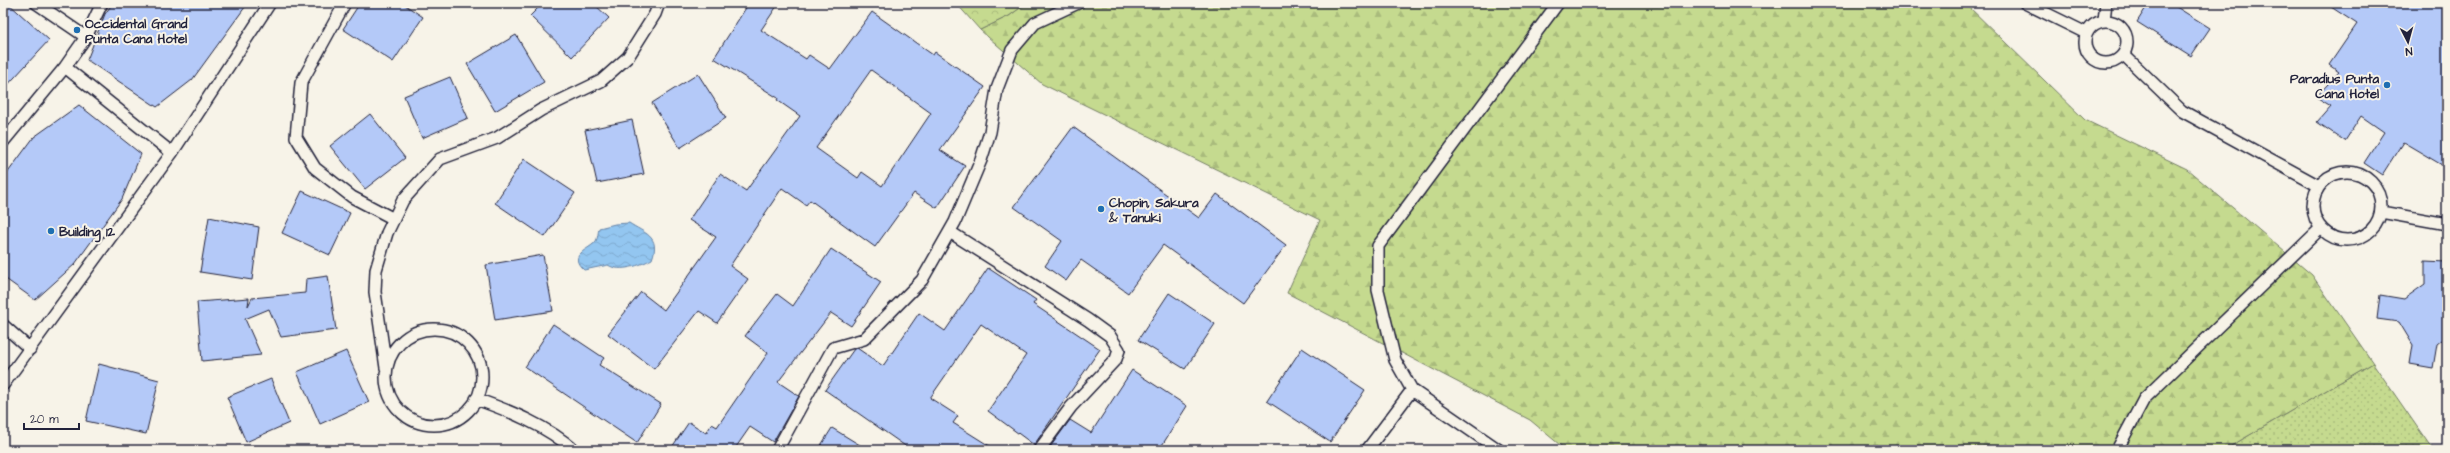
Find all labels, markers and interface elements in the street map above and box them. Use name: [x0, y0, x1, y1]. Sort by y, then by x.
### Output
place label: Occidental Grand Punta Cana Hotel: [85, 15, 188, 48]
north arrow: [2388, 22, 2428, 62]
marker: Occidental Grand Punta Cana Hotel: [72, 25, 82, 35]
text: N: [2405, 44, 2413, 59]
place label: Paradius Punta Cana Hotel: [2290, 70, 2379, 103]
marker: Paradius Punta Cana Hotel: [2382, 80, 2392, 90]
place label: Chopin, Sakura & Tanuki: [1108, 194, 1199, 227]
marker: Chopin, Sakura & Tanuki: [1096, 204, 1106, 214]
place label: Building 12: [59, 223, 116, 243]
marker: Building 12: [46, 226, 56, 236]
scale bar: [24, 405, 79, 431]
text: 20 m: [30, 411, 59, 428]

